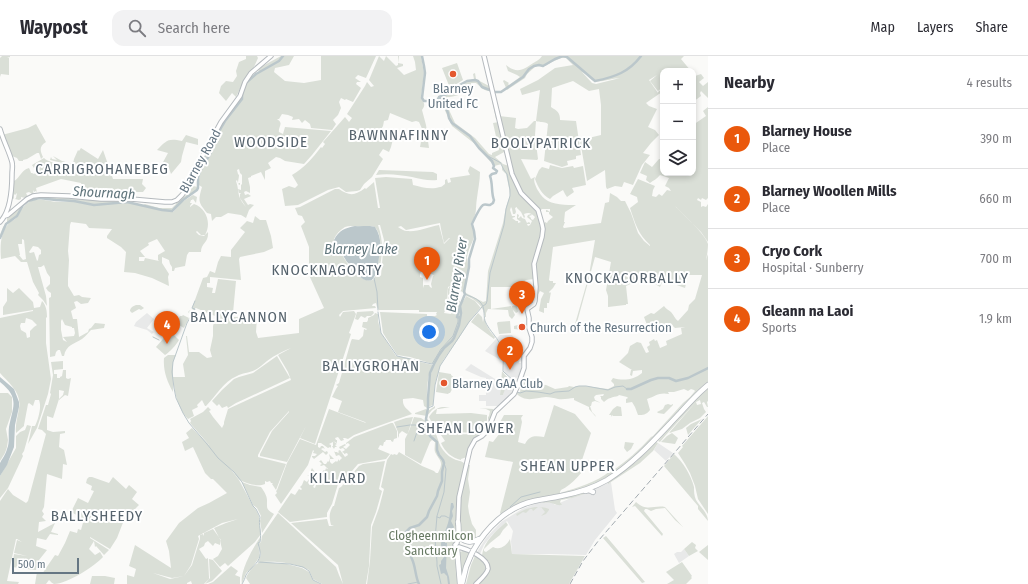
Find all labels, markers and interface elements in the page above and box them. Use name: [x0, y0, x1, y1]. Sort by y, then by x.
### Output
search box: [112, 10, 392, 46]
text: Waypost: [20, 16, 88, 39]
icon: search: [126, 17, 148, 39]
text: Search here: [158, 19, 230, 37]
text: Map: [871, 19, 895, 36]
text: Layers: [917, 19, 953, 36]
text: Share: [975, 19, 1008, 36]
map controls: [660, 68, 696, 176]
button: +: [660, 68, 696, 104]
marker: Blarney United FC: [448, 69, 458, 79]
text: Nearby: [724, 72, 775, 93]
text: 4 results: [966, 75, 1012, 90]
place label: Blarney United FC: [428, 81, 479, 111]
button: −: [660, 104, 696, 140]
text: Blarney House: [762, 122, 852, 140]
district label: BAWNNAFINNY: [349, 126, 449, 144]
street label: Blarney Road: [176, 127, 224, 195]
text: 1: [734, 131, 740, 146]
text: 390 m: [980, 131, 1012, 146]
district label: WOODSIDE: [234, 133, 308, 151]
district label: BOOLYPATRICK: [491, 134, 591, 152]
button: layers: [660, 140, 696, 176]
text: Place: [762, 140, 790, 155]
district label: CARRIGROHANEBEG: [35, 160, 169, 178]
text: Blarney Woollen Mills: [762, 182, 897, 200]
water label: Shournagh: [71, 183, 136, 203]
text: 2: [734, 191, 740, 206]
text: 660 m: [979, 191, 1012, 206]
text: Place: [762, 200, 790, 215]
water label: Blarney River: [443, 235, 471, 314]
water label: Blarney Lake: [324, 241, 398, 258]
text: Cryo Cork: [762, 242, 822, 260]
pin: 1: [414, 247, 440, 280]
text: 3: [734, 251, 740, 266]
text: 700 m: [980, 251, 1012, 266]
text: Hospital · Sunberry: [762, 260, 863, 275]
district label: KNOCKNAGORTY: [271, 261, 383, 279]
district label: KNOCKACORBALLY: [565, 269, 689, 287]
pin: 3: [509, 281, 535, 314]
text: Gleann na Laoi: [762, 302, 853, 320]
district label: BALLYCANNON: [190, 308, 288, 326]
pin: 4: [154, 311, 180, 344]
text: 4: [734, 311, 740, 326]
text: 1.9 km: [979, 311, 1012, 326]
place label: Church of the Resurrection: [530, 320, 672, 335]
text: Sports: [762, 320, 797, 335]
your location: [419, 322, 439, 342]
marker: Church of the Resurrection: [517, 322, 527, 332]
pin: 2: [497, 337, 523, 370]
district label: BALLYGROHAN: [322, 357, 420, 375]
place label: Blarney GAA Club: [452, 376, 543, 391]
marker: Blarney GAA Club: [439, 378, 449, 388]
district label: SHEAN LOWER: [418, 419, 514, 437]
district label: SHEAN UPPER: [521, 457, 615, 475]
district label: KILLARD: [310, 469, 366, 487]
district label: BALLYSHEEDY: [51, 507, 143, 525]
park label: Clogheenmilcon Sanctuary: [389, 528, 473, 558]
scale bar: [12, 556, 79, 575]
text: 500 m: [18, 558, 46, 571]

